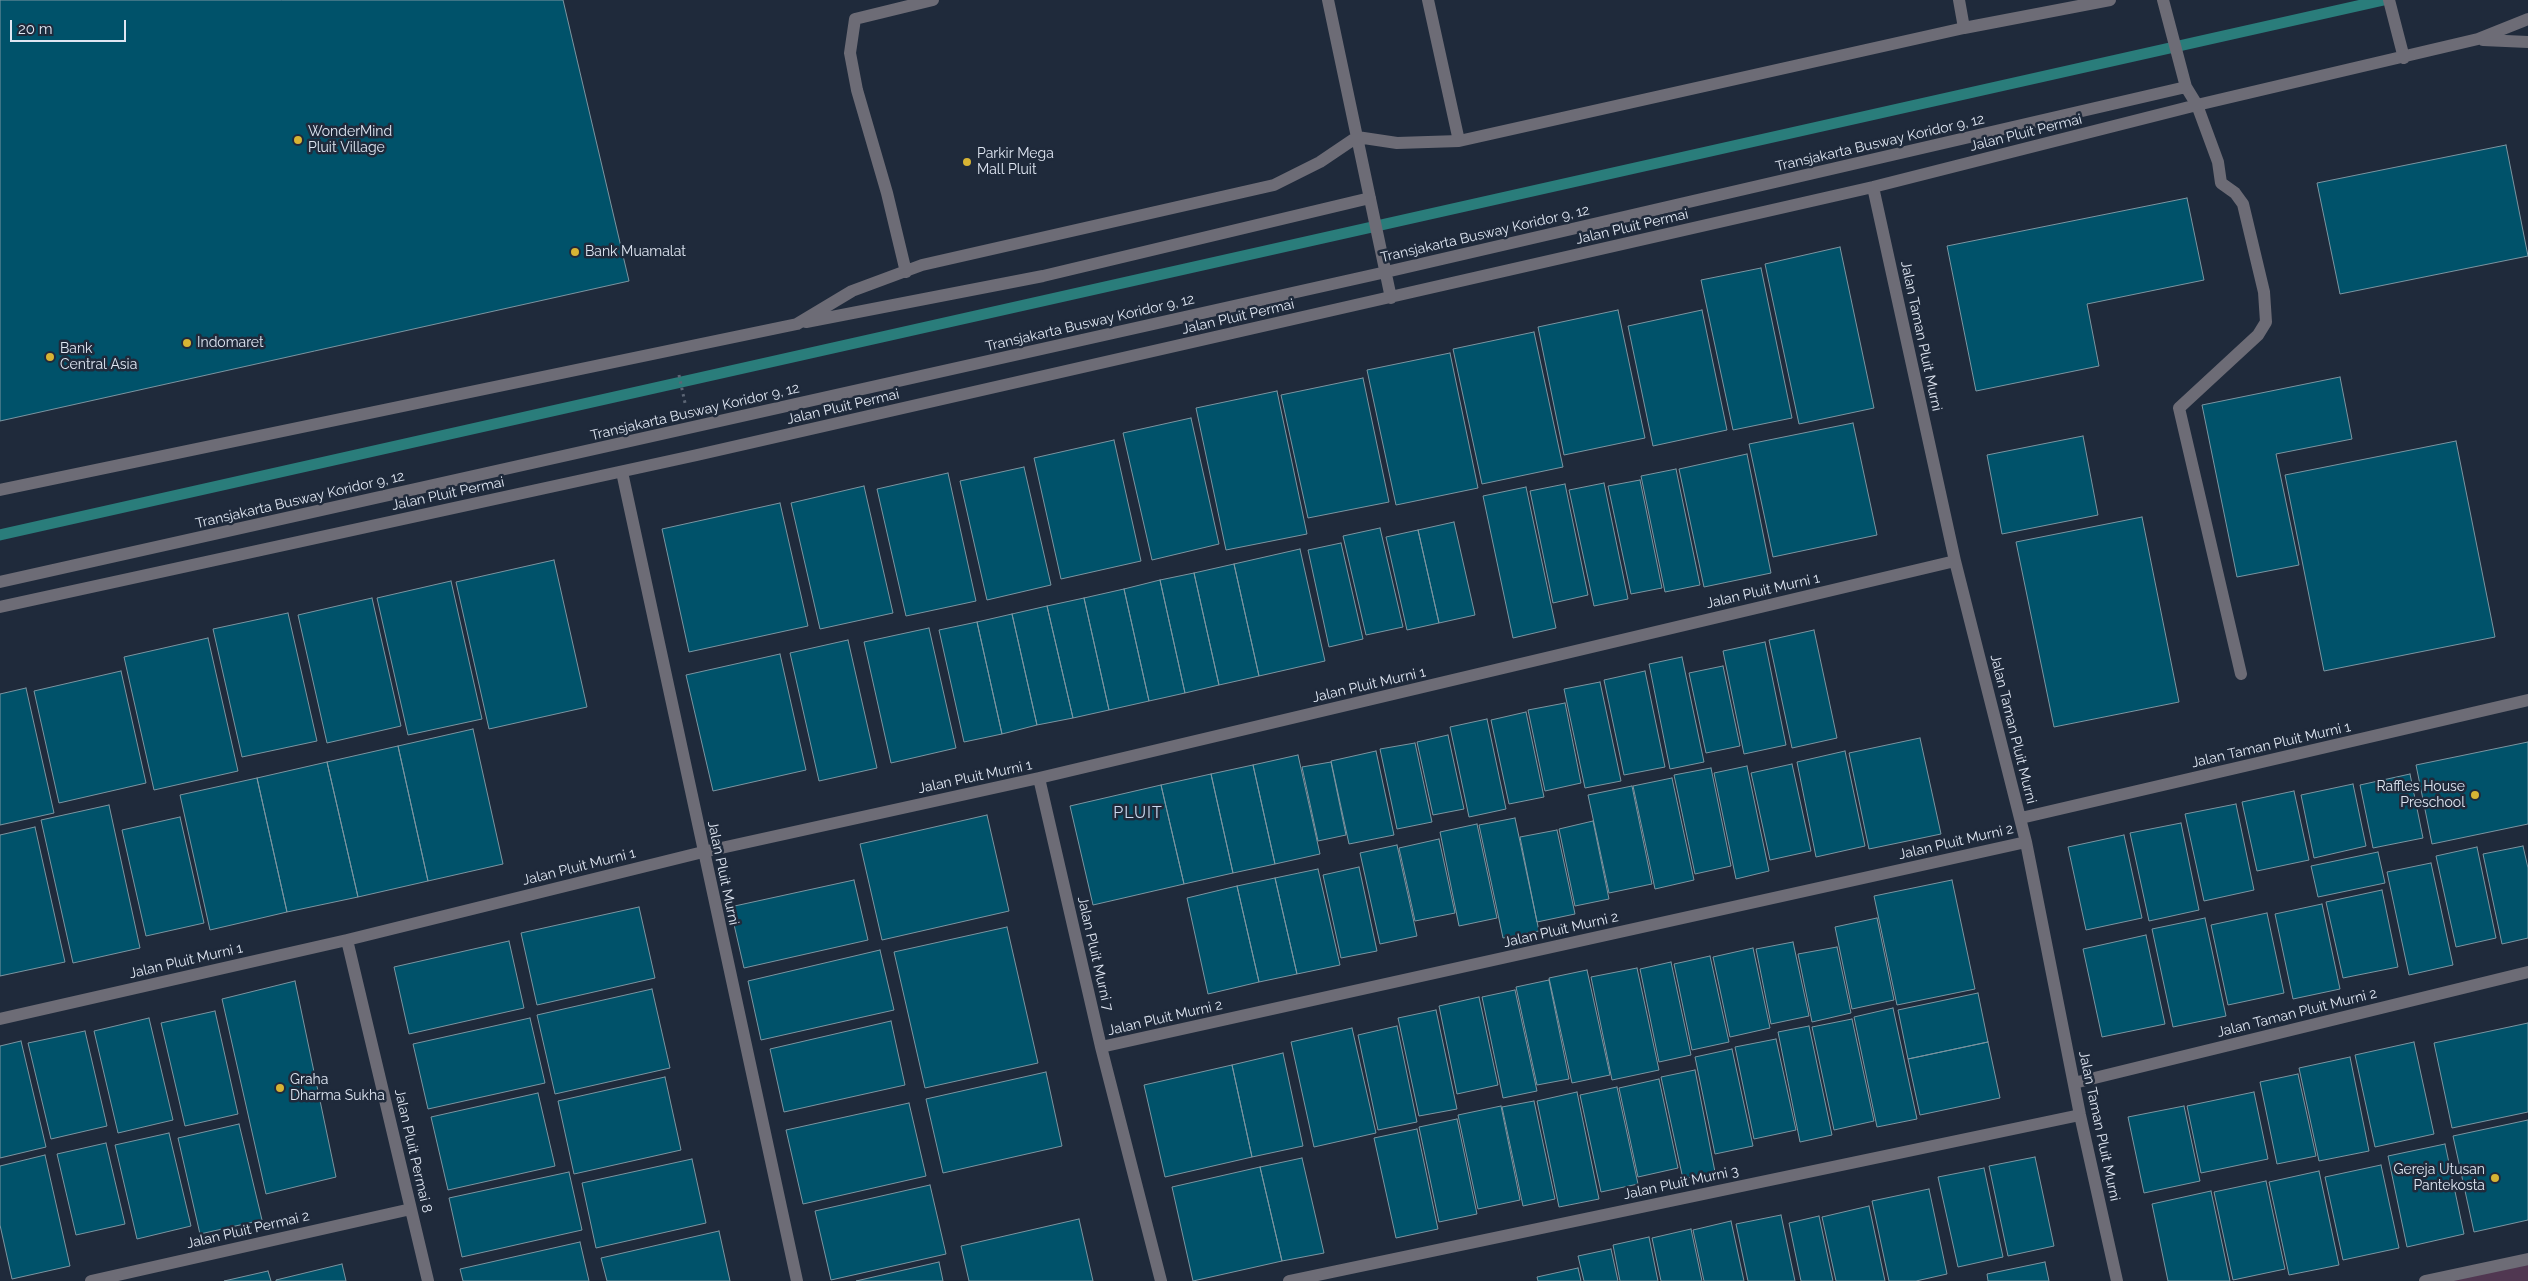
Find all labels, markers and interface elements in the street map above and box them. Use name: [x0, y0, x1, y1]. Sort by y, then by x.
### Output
scale bar: [12, 10, 129, 42]
text: 20 m: [18, 20, 53, 38]
street label: Transjakarta Busway Koridor 9, 12: [1774, 111, 1986, 175]
street label: Jalan Pluit Permai: [1968, 111, 2084, 155]
place label: WonderMind Pluit Village: [308, 124, 392, 156]
marker: WonderMind Pluit Village: [292, 134, 304, 146]
place label: Parkir Mega Mall Pluit: [977, 146, 1054, 178]
marker: Parkir Mega Mall Pluit: [961, 156, 973, 168]
street label: Transjakarta Busway Koridor 9, 12: [1379, 202, 1591, 266]
street label: Jalan Pluit Permai: [1574, 206, 1690, 248]
place label: Bank Muamalat: [585, 244, 686, 260]
marker: Bank Muamalat: [569, 246, 581, 258]
street label: Jalan Taman Pluit Murni: [1897, 259, 1945, 413]
street label: Transjakarta Busway Koridor 9, 12: [984, 291, 1196, 355]
street label: Jalan Pluit Permai: [1180, 296, 1296, 338]
place label: Indomaret: [197, 335, 264, 351]
marker: Indomaret: [181, 337, 193, 349]
place label: Bank Central Asia: [60, 341, 137, 374]
marker: Bank Central Asia: [44, 351, 56, 363]
street label: Transjakarta Busway Koridor 9, 12: [589, 380, 801, 444]
street label: Jalan Pluit Permai: [785, 386, 901, 428]
street label: Transjakarta Busway Koridor 9, 12: [194, 468, 406, 532]
street label: Jalan Pluit Permai: [390, 474, 506, 514]
street label: Jalan Pluit Murni 1: [1705, 570, 1821, 612]
street label: Jalan Taman Pluit Murni: [1986, 653, 2040, 805]
street label: Jalan Pluit Murni 1: [1311, 664, 1427, 706]
street label: Jalan Taman Pluit Murni 1: [2190, 719, 2352, 771]
street label: Jalan Pluit Murni 1: [917, 757, 1033, 797]
place label: Raffles House Preschool: [2377, 779, 2465, 812]
marker: Raffles House Preschool: [2469, 789, 2481, 801]
district label: PLUIT: [1113, 803, 1163, 823]
street label: Jalan Pluit Murni: [704, 819, 742, 927]
street label: Jalan Pluit Murni 2: [1897, 821, 2015, 863]
street label: Jalan Pluit Murni 1: [521, 845, 637, 889]
street label: Jalan Pluit Murni 7: [1074, 895, 1116, 1013]
street label: Jalan Pluit Murni 2: [1502, 909, 1620, 951]
street label: Jalan Pluit Murni 1: [128, 940, 244, 982]
street label: Jalan Taman Pluit Murni 2: [2215, 985, 2379, 1041]
street label: Jalan Pluit Murni 2: [1106, 997, 1224, 1039]
street label: Jalan Taman Pluit Murni: [2075, 1049, 2123, 1203]
place label: Graha Dharma Sukha: [290, 1072, 385, 1104]
marker: Graha Dharma Sukha: [274, 1082, 286, 1094]
street label: Jalan Pluit Permai 8: [391, 1087, 435, 1215]
place label: Gereja Utusan Pantekosta: [2393, 1162, 2485, 1194]
street label: Jalan Pluit Murni 3: [1622, 1163, 1740, 1203]
marker: Gereja Utusan Pantekosta: [2489, 1172, 2501, 1184]
street label: Jalan Pluit Permai 2: [185, 1208, 311, 1252]

